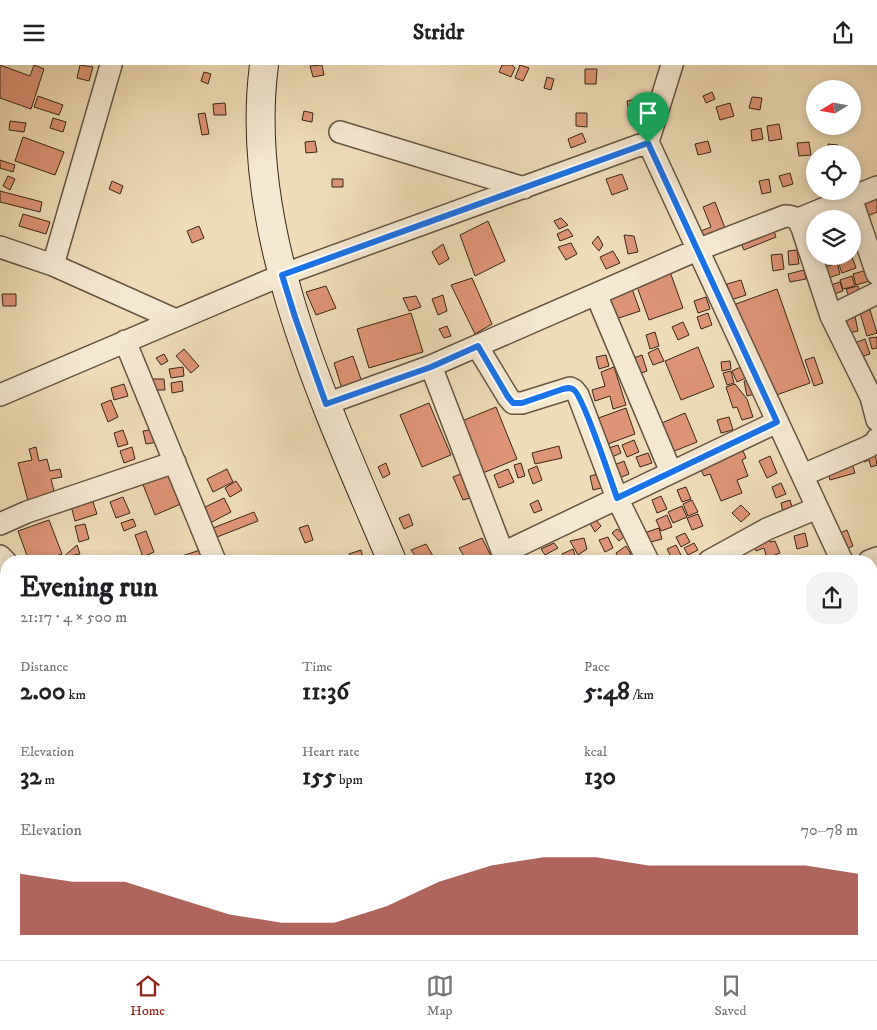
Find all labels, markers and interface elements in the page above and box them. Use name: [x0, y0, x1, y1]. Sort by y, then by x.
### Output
icon: menu: [20, 19, 48, 47]
text: Stridr: [413, 19, 464, 46]
icon: share: [829, 19, 857, 47]
north arrow: [806, 80, 861, 135]
map controls: [806, 80, 861, 265]
pin: [627, 92, 669, 143]
icon: arrive: [634, 99, 662, 127]
button: locate: [806, 145, 861, 200]
button: layers: [806, 210, 861, 265]
text: Evening run: [20, 570, 158, 605]
button: share: [806, 572, 858, 624]
text: 21:17 · 4 × 500 m: [20, 607, 127, 627]
text: Distance: [20, 658, 68, 676]
text: Time: [302, 658, 332, 676]
text: Pace: [584, 658, 610, 676]
text: 2.00: [20, 676, 65, 707]
text: 11:36: [302, 676, 349, 707]
text: 5:48: [584, 676, 630, 707]
text: km: [65, 686, 86, 704]
text: /km: [630, 686, 654, 704]
text: Elevation: [20, 743, 74, 761]
text: Heart rate: [302, 743, 359, 761]
text: kcal: [584, 743, 607, 761]
text: 32: [20, 761, 42, 792]
text: 155: [302, 761, 336, 792]
text: 130: [584, 761, 616, 792]
text: m: [42, 771, 55, 789]
text: bpm: [336, 771, 363, 789]
text: Elevation: [20, 820, 82, 840]
text: 70–78 m: [801, 820, 858, 840]
tab: Home: [130, 972, 165, 1020]
tab: Map: [426, 972, 454, 1020]
tab: Saved: [714, 972, 747, 1020]

